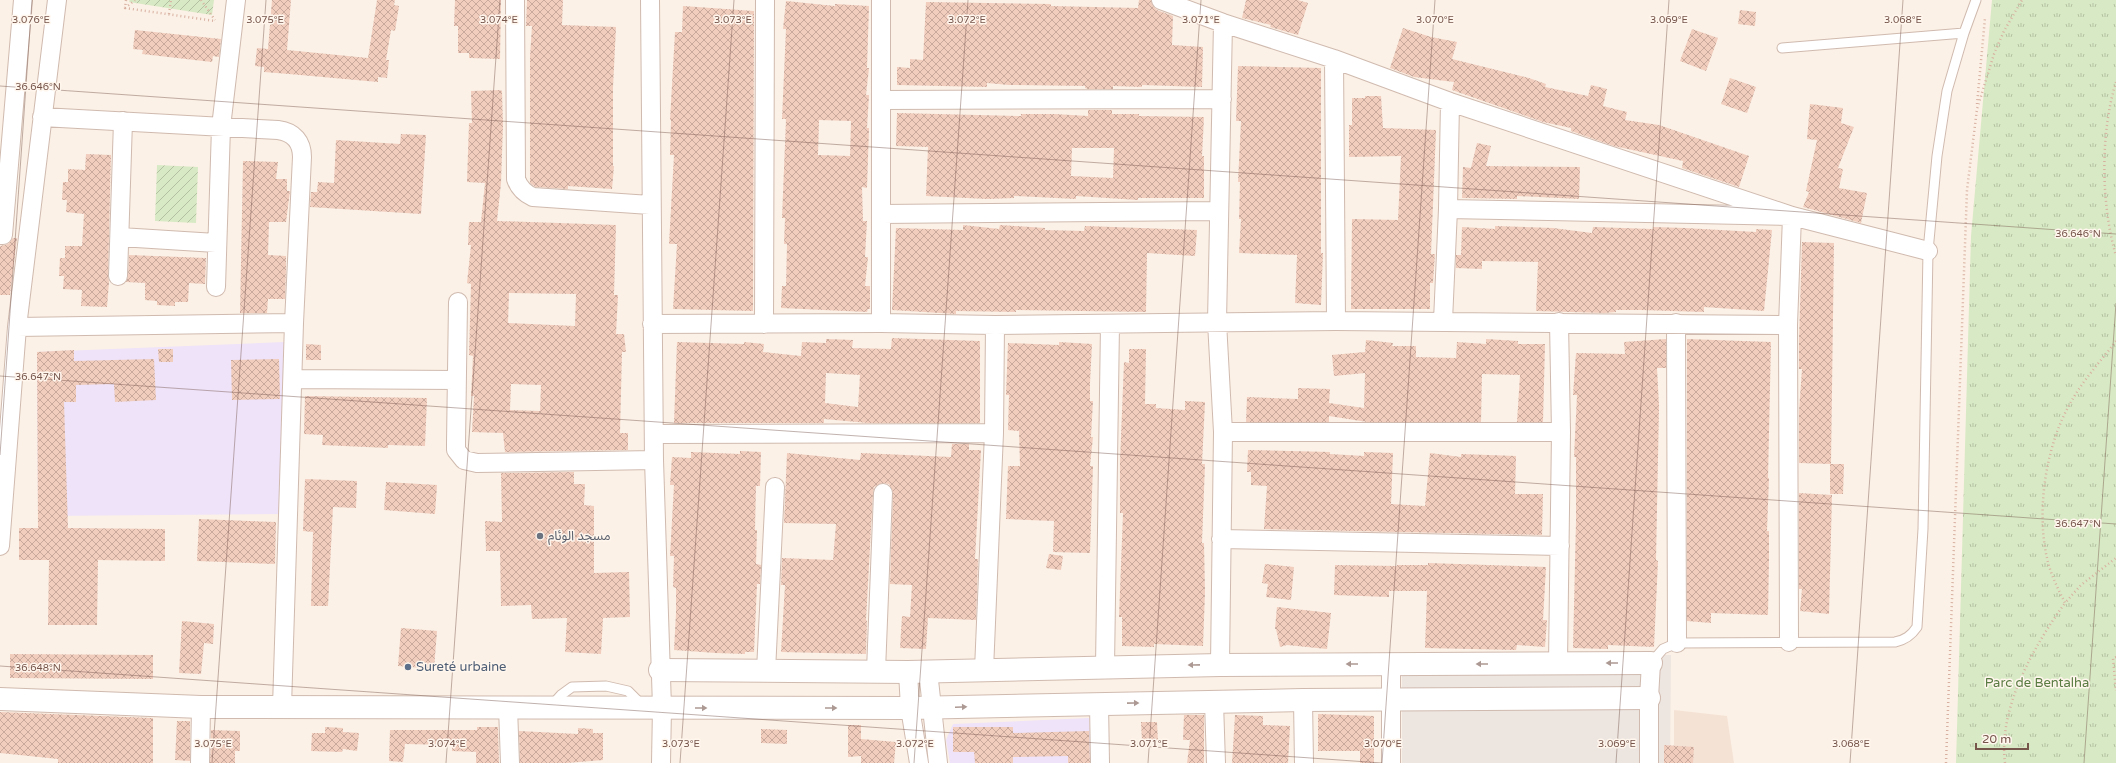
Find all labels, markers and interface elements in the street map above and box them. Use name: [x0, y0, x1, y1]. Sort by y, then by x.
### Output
text: 3.076°E: [12, 14, 50, 26]
text: 3.075°E: [246, 14, 284, 26]
text: 3.074°E: [480, 14, 518, 26]
text: 3.073°E: [714, 14, 752, 26]
text: 3.072°E: [948, 14, 986, 26]
text: 3.071°E: [1182, 14, 1220, 26]
text: 3.070°E: [1416, 14, 1454, 26]
text: 3.069°E: [1650, 14, 1688, 26]
text: 3.068°E: [1884, 14, 1922, 26]
text: 36.646°N: [15, 81, 61, 93]
text: 36.646°N: [2055, 228, 2101, 240]
text: 36.647°N: [15, 371, 61, 383]
text: 36.647°N: [2055, 518, 2101, 530]
place label: مسجد الوئام: [548, 528, 611, 545]
marker: مسجد الوئام: [535, 531, 545, 541]
place label: Sureté urbaine: [416, 659, 506, 675]
one-way arrow: [1605, 660, 1618, 666]
one-way arrow: [1345, 661, 1358, 667]
one-way arrow: [1475, 661, 1488, 667]
text: 36.648°N: [15, 662, 61, 674]
marker: Sureté urbaine: [403, 662, 413, 672]
one-way arrow: [1187, 662, 1200, 668]
park label: Parc de Bentalha: [1985, 675, 2089, 691]
one-way arrow: [1127, 700, 1140, 706]
one-way arrow: [695, 704, 707, 711]
one-way arrow: [955, 704, 968, 710]
one-way arrow: [825, 705, 838, 711]
scale bar: [1976, 725, 2028, 751]
text: 20 m: [1982, 732, 2011, 746]
text: 3.075°E: [194, 738, 232, 750]
text: 3.074°E: [428, 738, 466, 750]
text: 3.073°E: [662, 738, 700, 750]
text: 3.072°E: [896, 738, 934, 750]
text: 3.071°E: [1130, 738, 1168, 750]
text: 3.070°E: [1364, 738, 1402, 750]
text: 3.069°E: [1598, 738, 1636, 750]
text: 3.068°E: [1832, 738, 1870, 750]

